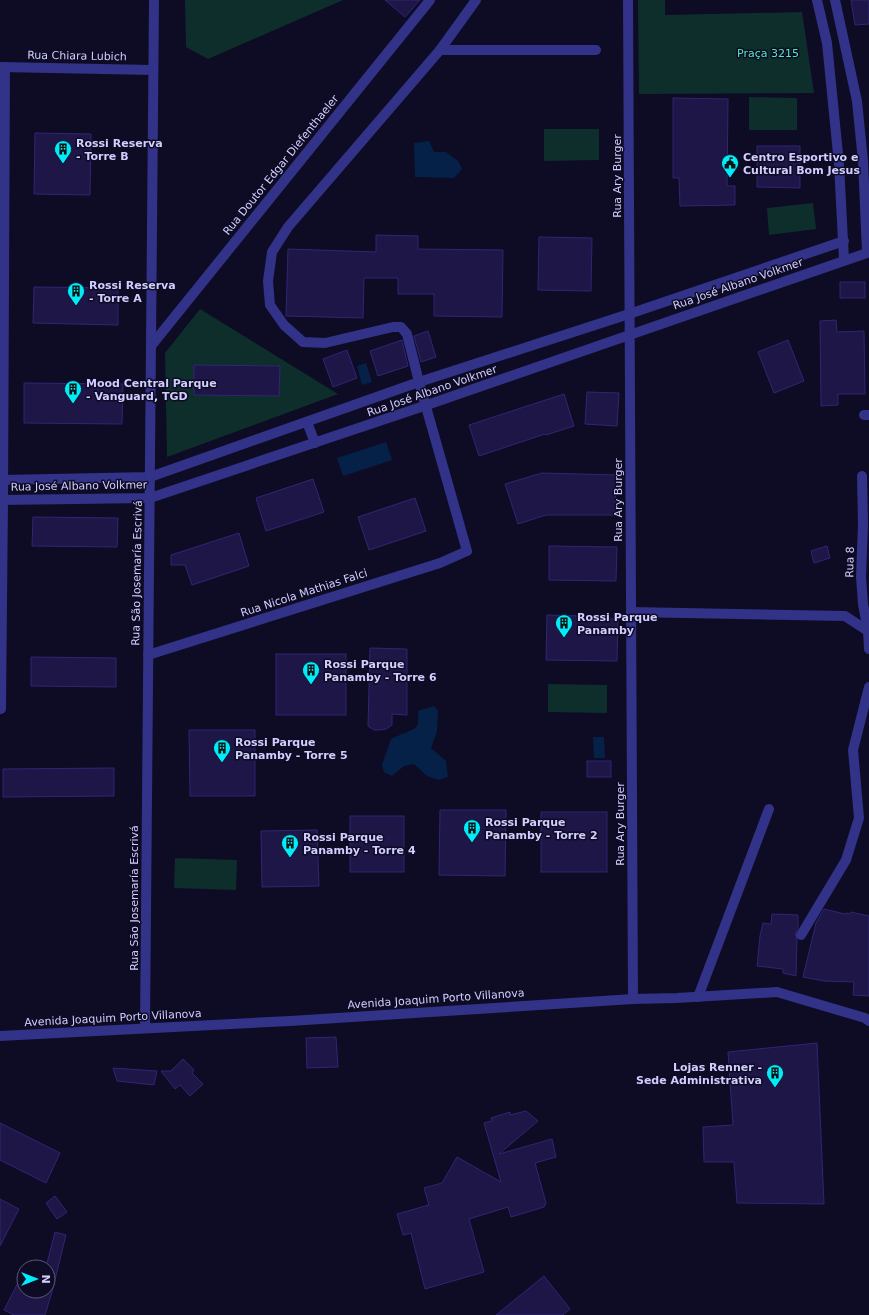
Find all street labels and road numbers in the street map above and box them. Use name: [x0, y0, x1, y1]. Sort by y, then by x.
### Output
street label: Rua Chiara Lubich: [27, 49, 127, 63]
street label: Rua Doutor Edgar Diefenthaeler: [220, 92, 342, 238]
street label: Rua Ary Burger: [611, 134, 624, 218]
street label: Rua José Albano Volkmer: [671, 255, 805, 312]
street label: Rua José Albano Volkmer: [365, 362, 499, 419]
street label: Rua Ary Burger: [612, 458, 625, 542]
street label: Rua José Albano Volkmer: [11, 478, 148, 494]
street label: Rua São Josemaría Escrivá: [129, 500, 145, 646]
street label: Rua 8: [843, 546, 857, 578]
street label: Rua Nicola Mathias Falci: [239, 566, 369, 620]
street label: Rua Ary Burger: [614, 782, 627, 866]
street label: Rua São Josemaría Escrivá: [128, 825, 141, 971]
street label: Avenida Joaquim Porto Villanova: [347, 986, 525, 1012]
street label: Avenida Joaquim Porto Villanova: [24, 1007, 202, 1029]

